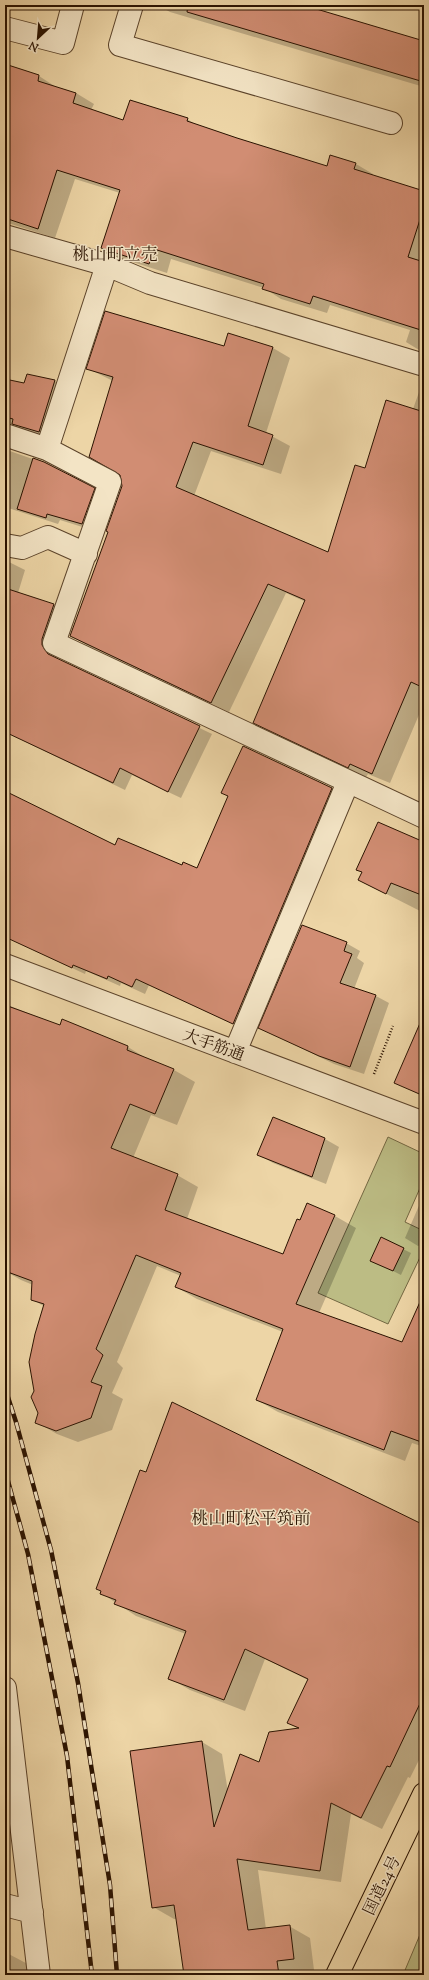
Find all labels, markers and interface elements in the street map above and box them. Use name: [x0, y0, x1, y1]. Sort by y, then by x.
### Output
north arrow: [18, 18, 58, 58]
text: N: [26, 37, 42, 56]
district label: 桃山町立売: [73, 244, 158, 268]
street label: 大手筋通: [179, 1025, 247, 1068]
district label: 桃山町松平筑前: [192, 1508, 311, 1532]
street label: 国道24号: [359, 1852, 408, 1920]

